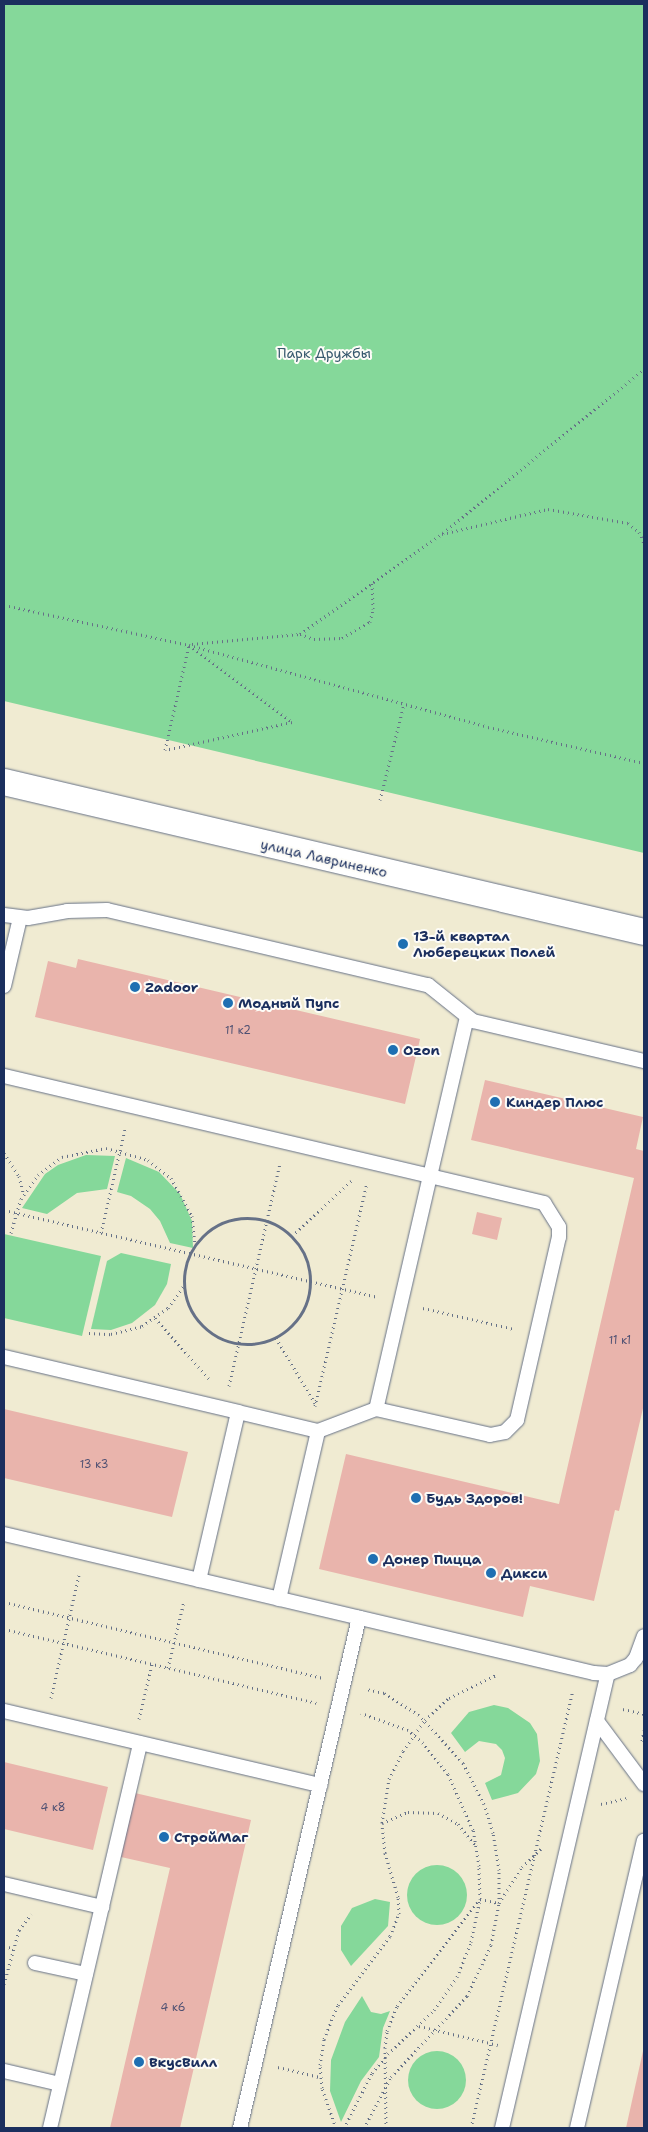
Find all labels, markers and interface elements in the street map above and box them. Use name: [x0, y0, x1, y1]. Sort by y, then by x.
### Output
park label: Парк Дружбы: [277, 345, 371, 361]
street label: улица Лавриненко: [259, 835, 389, 881]
place label: 13-й квартал Люберецких Полей: [413, 928, 555, 960]
marker: 13-й квартал Люберецких Полей: [397, 938, 409, 950]
place label: Zadoor: [145, 979, 198, 995]
marker: Zadoor: [129, 981, 141, 993]
place label: Модный Пупс: [238, 995, 340, 1011]
marker: Модный Пупс: [222, 997, 234, 1009]
house number: 11 к2: [225, 1024, 251, 1038]
place label: Ozon: [403, 1042, 440, 1058]
marker: Ozon: [387, 1044, 399, 1056]
place label: Киндер Плюс: [506, 1094, 604, 1110]
marker: Киндер Плюс: [488, 1095, 502, 1109]
house number: 11 к1: [609, 1334, 631, 1348]
house number: 13 к3: [80, 1458, 108, 1472]
place label: Будь Здоров!: [426, 1490, 523, 1506]
marker: Будь Здоров!: [410, 1492, 422, 1504]
place label: Донер Пицца: [383, 1551, 481, 1567]
marker: Донер Пицца: [367, 1553, 379, 1565]
place label: Дикси: [501, 1565, 547, 1581]
marker: Дикси: [485, 1567, 497, 1579]
house number: 4 к8: [41, 1801, 65, 1815]
place label: СтройМаг: [174, 1829, 248, 1845]
marker: СтройМаг: [158, 1831, 170, 1843]
house number: 4 к6: [161, 2001, 185, 2015]
place label: ВкусВилл: [149, 2054, 217, 2070]
marker: ВкусВилл: [133, 2056, 145, 2068]

